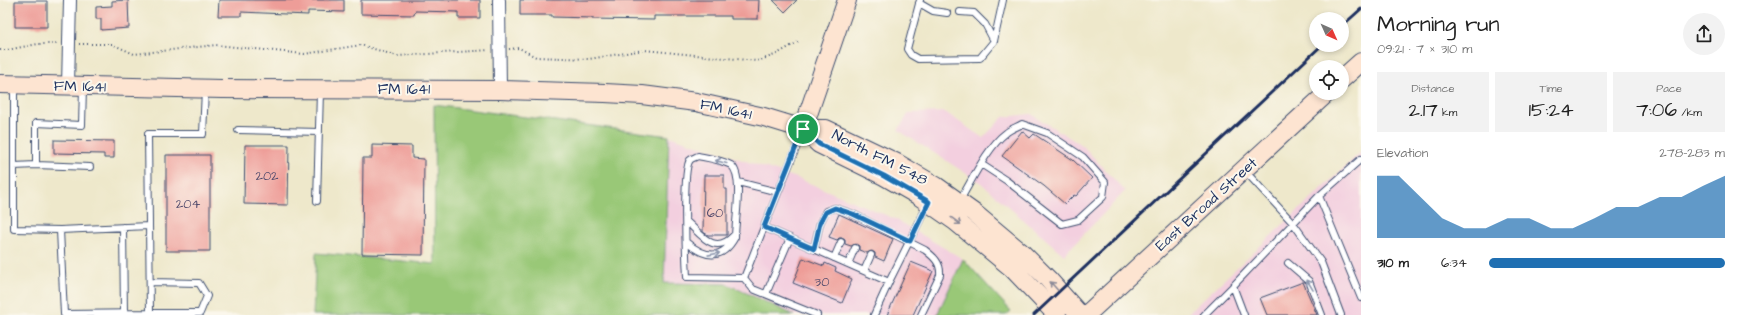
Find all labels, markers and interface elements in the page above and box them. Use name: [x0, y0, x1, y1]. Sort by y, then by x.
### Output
text: Morning run: [1377, 9, 1500, 40]
north arrow: [1309, 12, 1349, 52]
map controls: [1309, 12, 1349, 100]
button: share: [1683, 13, 1725, 55]
text: 09:21 · 7 × 310 m: [1377, 40, 1472, 58]
button: locate: [1309, 60, 1349, 100]
street label: FM 1641: [54, 76, 106, 97]
street label: FM 1641: [378, 79, 430, 100]
text: Distance: [1412, 81, 1454, 96]
text: Time: [1539, 81, 1563, 96]
text: Pace: [1656, 81, 1682, 96]
street label: FM 1641: [698, 94, 754, 125]
text: 2.17: [1409, 96, 1438, 124]
text: 15:24: [1528, 96, 1574, 124]
text: 7:06: [1636, 96, 1677, 124]
text: km: [1438, 105, 1457, 120]
text: /km: [1677, 105, 1702, 120]
pin: [786, 112, 820, 146]
icon: arrive: [792, 118, 814, 140]
street label: North FM 548: [828, 124, 932, 191]
text: Elevation: [1377, 144, 1428, 162]
text: 278–283 m: [1659, 144, 1725, 162]
street label: East Broad Street: [1151, 153, 1262, 256]
one-way arrow: [715, 158, 728, 165]
house number: 202: [255, 167, 279, 185]
house number: 204: [176, 195, 200, 213]
house number: 60: [707, 204, 723, 222]
one-way arrow: [950, 217, 961, 226]
one-way arrow: [707, 249, 720, 257]
text: 310 m: [1377, 254, 1409, 272]
text: 6:34: [1441, 254, 1467, 272]
house number: 30: [815, 273, 829, 291]
one-way arrow: [1306, 279, 1314, 291]
one-way arrow: [1050, 281, 1059, 291]

